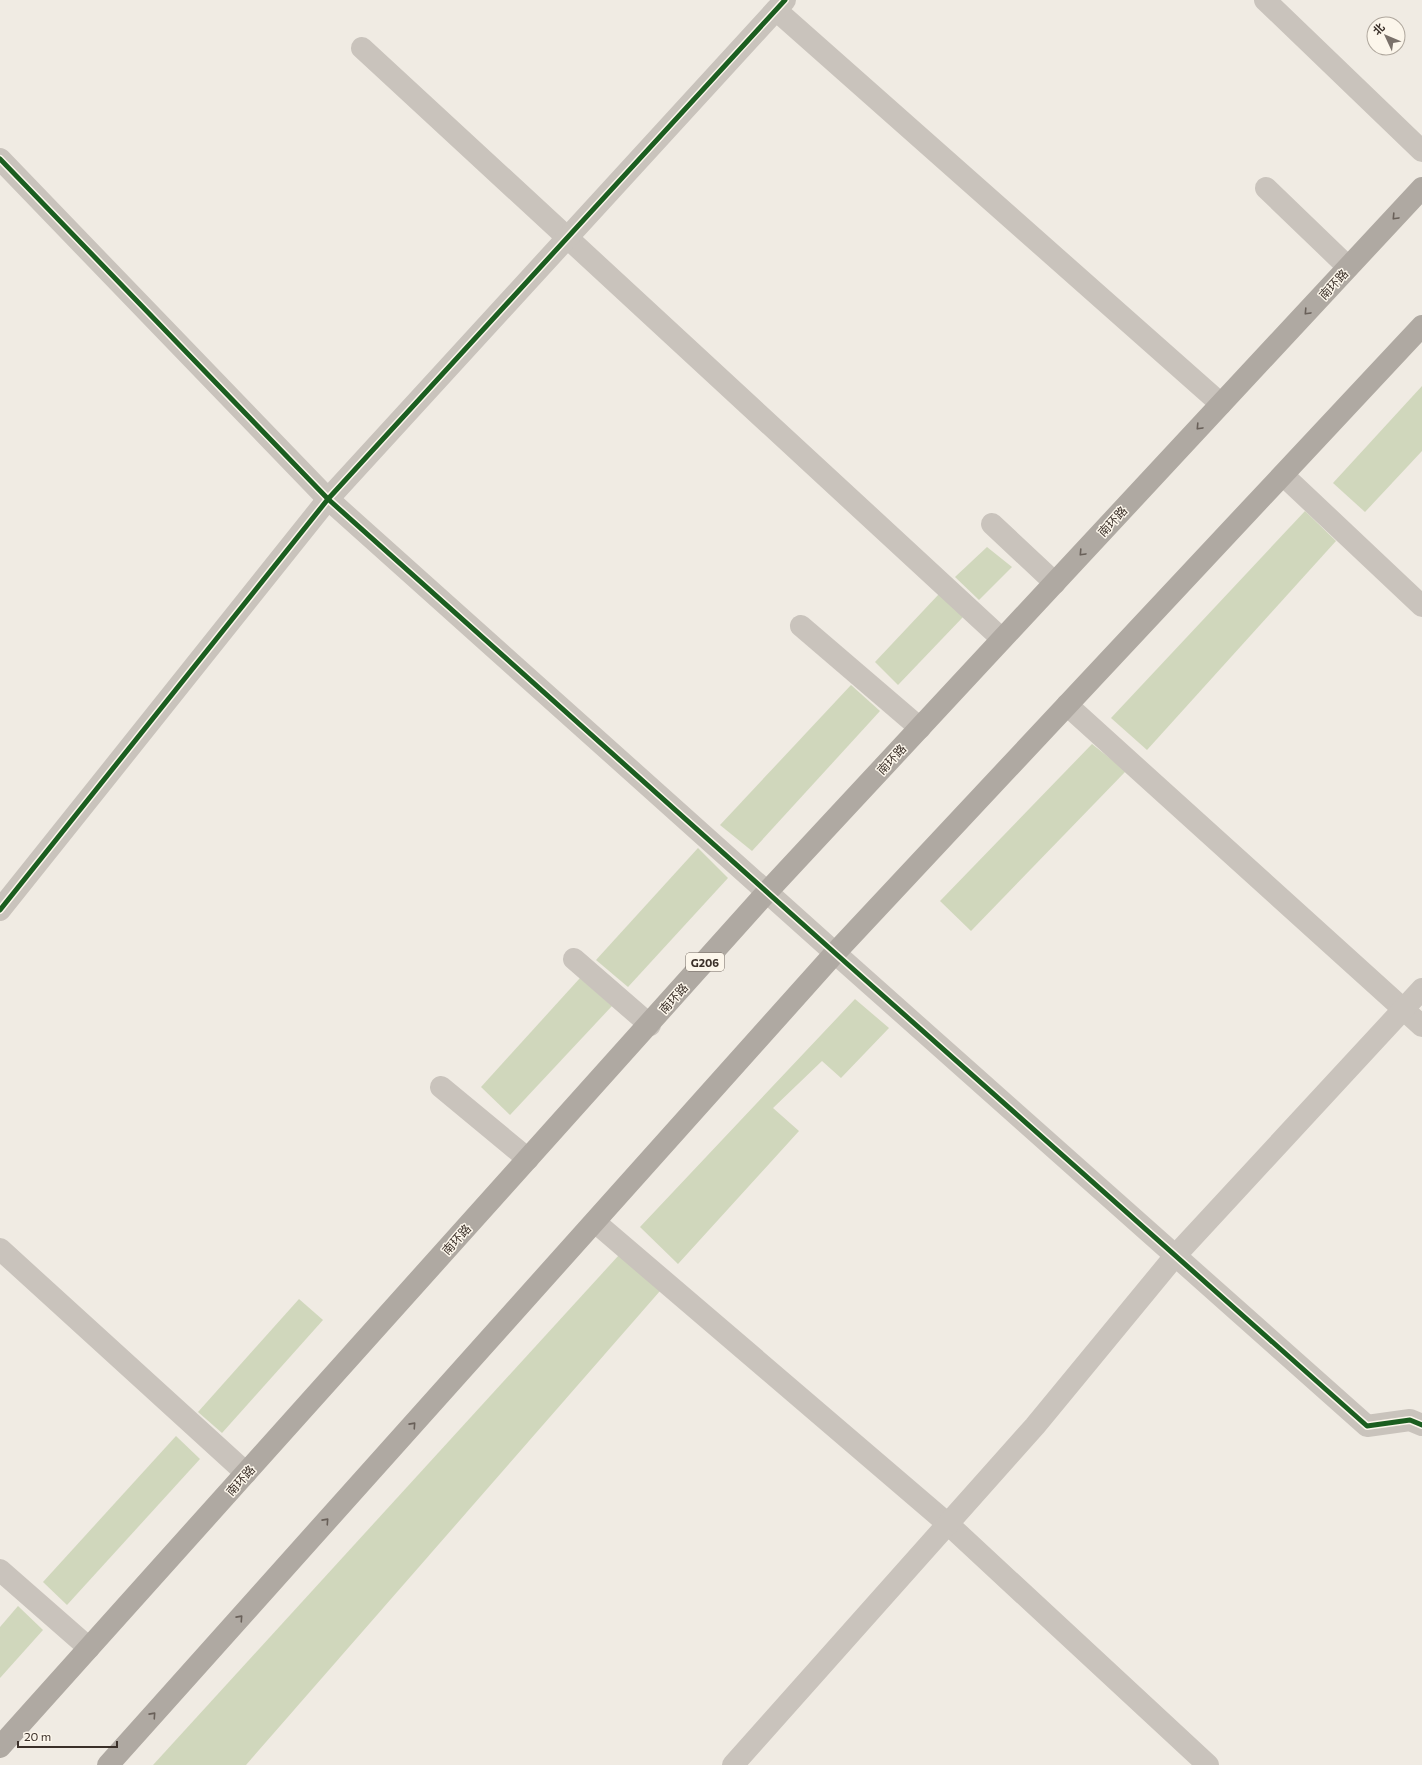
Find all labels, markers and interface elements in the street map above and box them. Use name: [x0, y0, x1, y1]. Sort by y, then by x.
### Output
north arrow: [1366, 16, 1406, 56]
text: 北: [1370, 20, 1387, 37]
one-way arrow: [1393, 212, 1400, 220]
street label: 南环路: [1316, 266, 1350, 302]
one-way arrow: [1304, 307, 1312, 315]
one-way arrow: [1197, 423, 1204, 430]
street label: 南环路: [1095, 503, 1129, 539]
one-way arrow: [1079, 548, 1087, 556]
street label: 南环路: [874, 741, 908, 777]
road number: G206: [686, 953, 724, 971]
street label: 南环路: [656, 980, 690, 1016]
street label: 南环路: [439, 1221, 473, 1257]
one-way arrow: [409, 1422, 416, 1429]
street label: 南环路: [223, 1462, 257, 1498]
one-way arrow: [322, 1519, 329, 1526]
one-way arrow: [235, 1615, 242, 1623]
one-way arrow: [148, 1712, 156, 1720]
scale bar: [18, 1723, 117, 1749]
text: 20 m: [24, 1729, 51, 1743]

